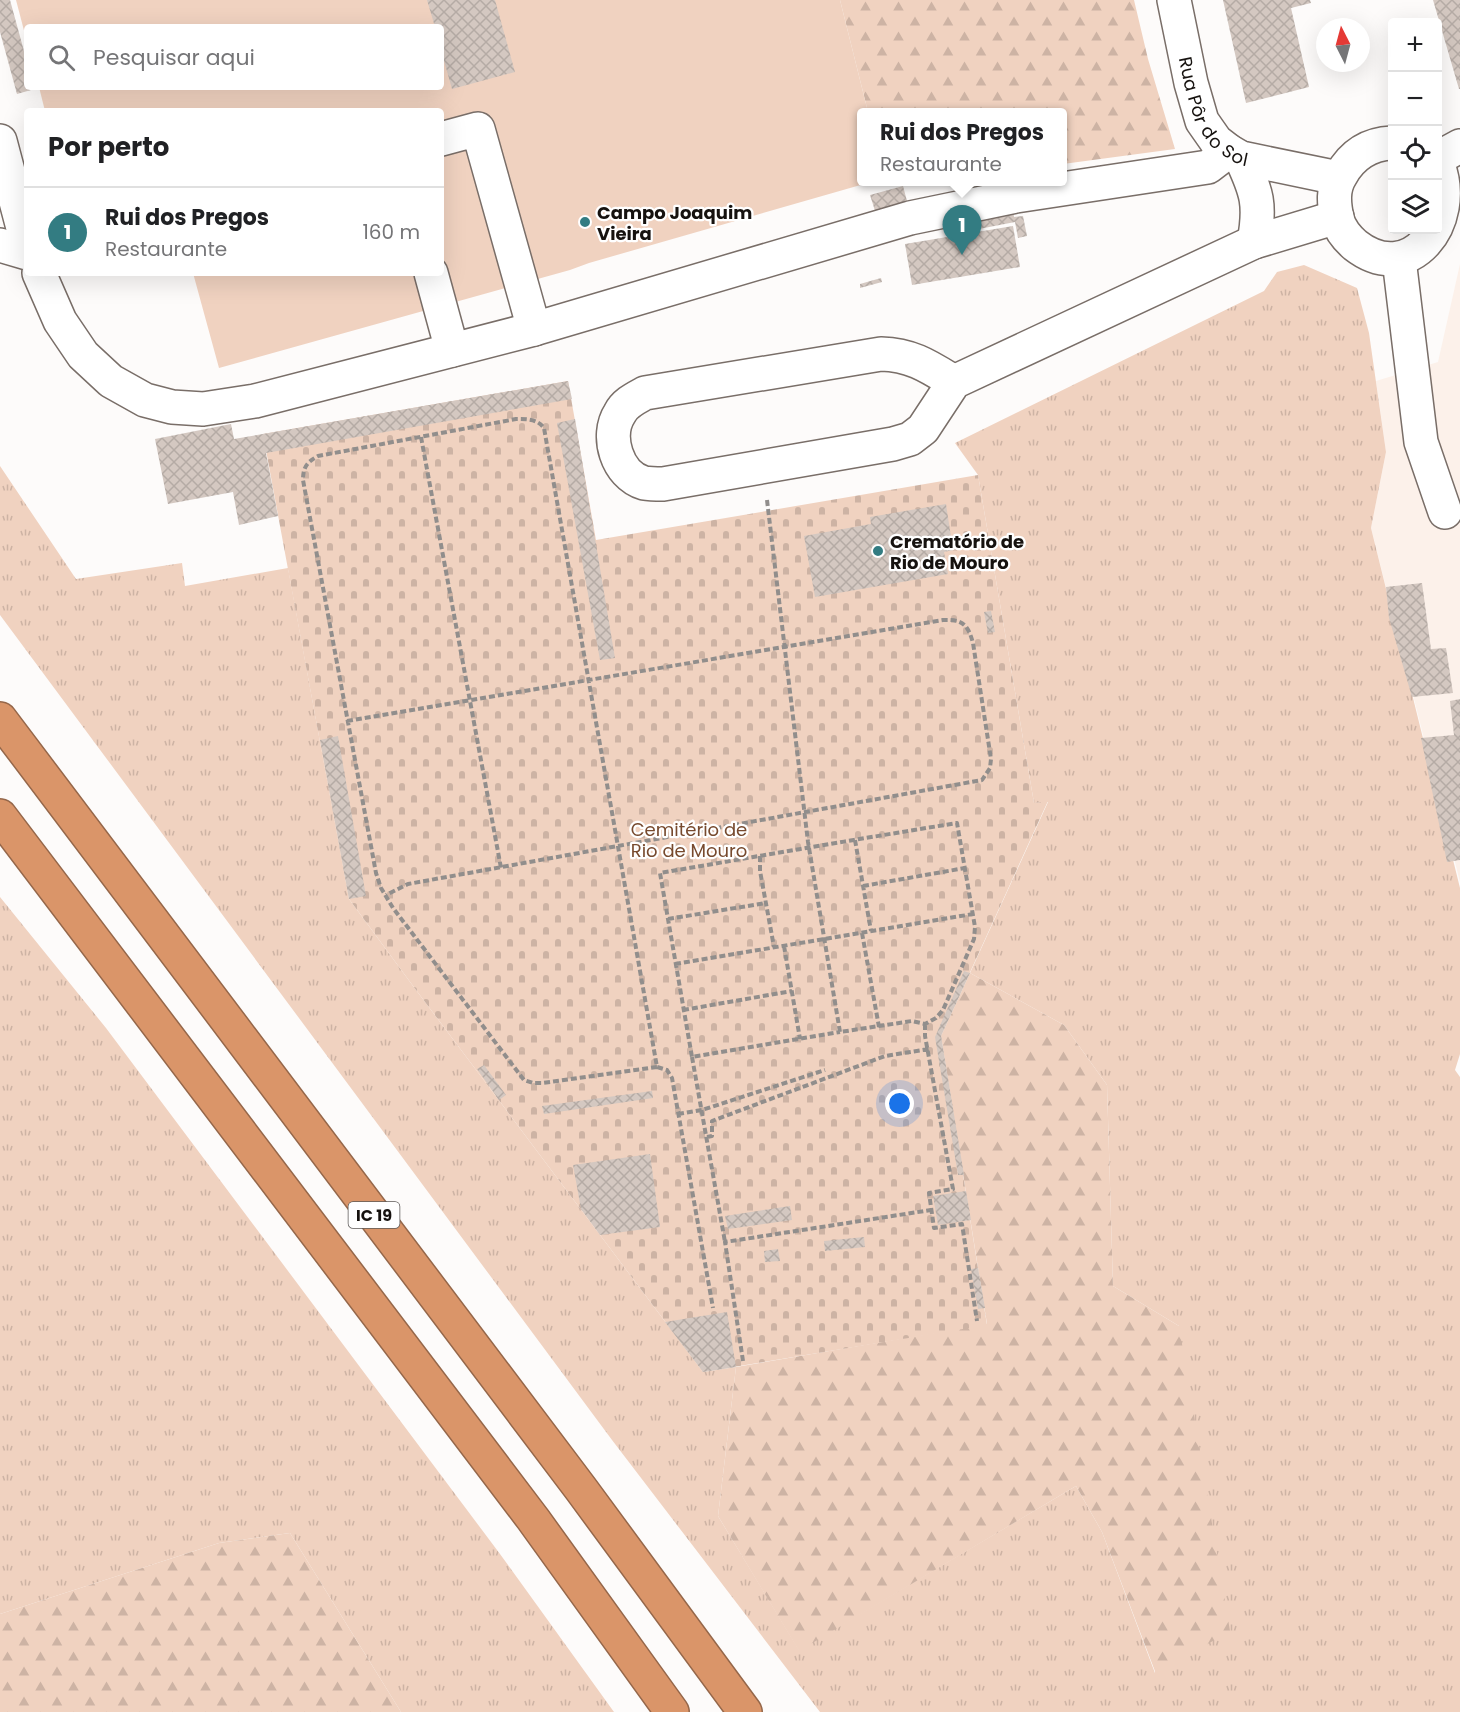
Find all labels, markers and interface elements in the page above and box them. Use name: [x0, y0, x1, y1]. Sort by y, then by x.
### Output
north arrow: [1316, 18, 1370, 72]
map controls: [1388, 18, 1442, 234]
button: +: [1388, 18, 1442, 72]
search box: [24, 24, 444, 90]
icon: search: [45, 41, 78, 74]
text: Pesquisar aqui: [93, 42, 255, 73]
street label: Rua Pôr do Sol: [1173, 54, 1250, 172]
button: −: [1388, 72, 1442, 126]
popup: [857, 108, 1067, 186]
text: Rui dos Pregos: [880, 117, 1044, 148]
button: locate: [1388, 126, 1442, 180]
text: Por perto: [48, 129, 169, 165]
text: Restaurante: [880, 150, 1002, 178]
button: layers: [1388, 180, 1442, 234]
place label: Campo Joaquim Vieira: [597, 200, 752, 246]
text: Rui dos Pregos: [105, 202, 269, 233]
pin: 1: [942, 206, 982, 255]
marker: Campo Joaquim Vieira: [578, 215, 592, 229]
text: 1: [64, 218, 71, 246]
text: 160 m: [362, 218, 420, 246]
text: Restaurante: [105, 235, 227, 263]
place label: Crematório de Rio de Mouro: [890, 529, 1024, 575]
marker: Crematório de Rio de Mouro: [871, 544, 885, 558]
park label: Cemitério de Rio de Mouro: [631, 817, 747, 863]
your location: [885, 1089, 914, 1118]
road number: IC 19: [348, 1202, 400, 1228]

